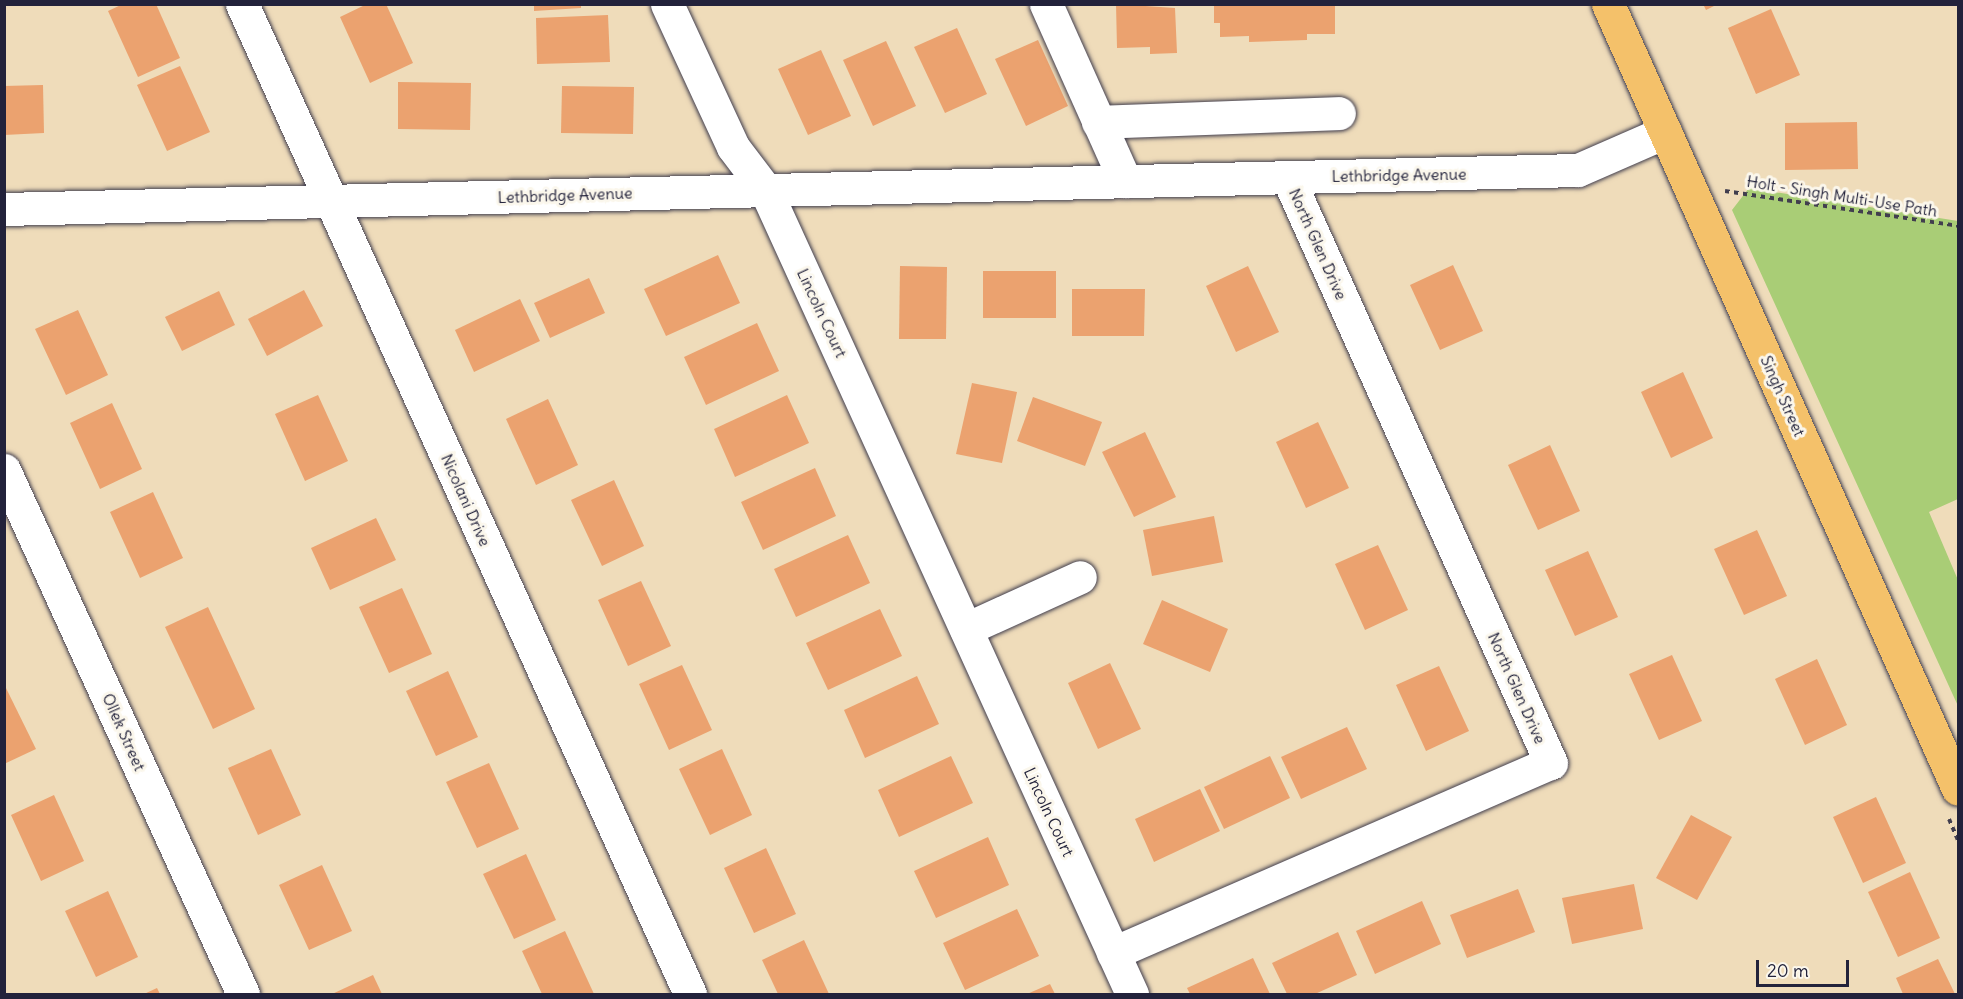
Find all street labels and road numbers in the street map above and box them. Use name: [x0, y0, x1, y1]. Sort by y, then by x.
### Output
street label: Lethbridge Avenue: [1331, 164, 1467, 186]
street label: Holt - Singh Multi-Use Path: [1745, 171, 1939, 221]
street label: Lethbridge Avenue: [497, 183, 633, 207]
street label: North Glen Drive: [1285, 185, 1351, 303]
street label: Lincoln Court: [793, 266, 851, 360]
street label: Singh Street: [1757, 353, 1809, 439]
street label: Nicolani Drive: [437, 451, 495, 549]
street label: North Glen Drive: [1484, 629, 1550, 747]
street label: Ollek Street: [98, 690, 150, 774]
street label: Lincoln Court: [1020, 765, 1078, 859]

